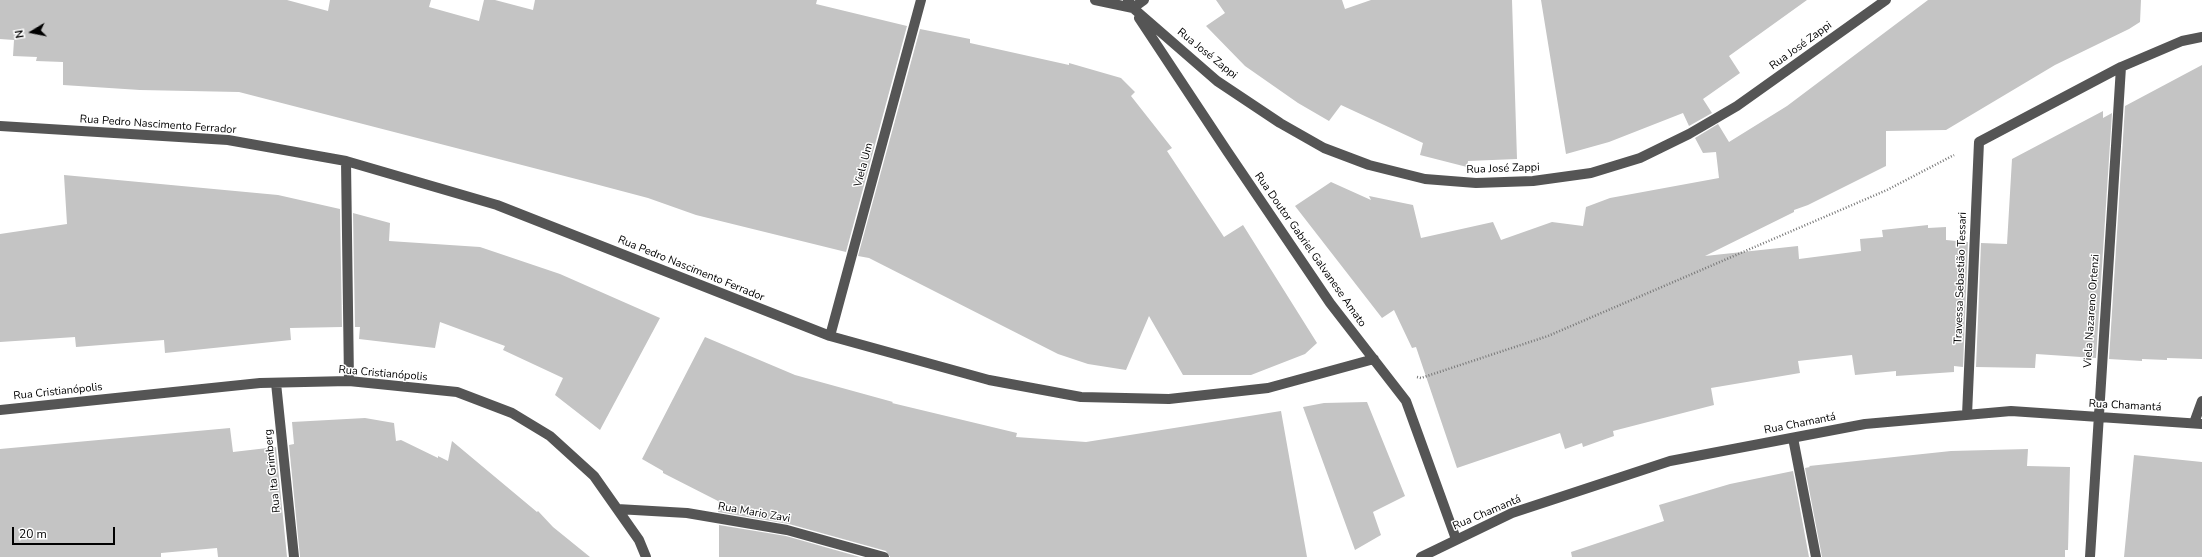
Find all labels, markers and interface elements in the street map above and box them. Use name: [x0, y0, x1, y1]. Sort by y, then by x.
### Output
north arrow: [12, 12, 52, 52]
street label: Rua José Zappi: [1767, 19, 1835, 73]
street label: Rua José Zappi: [1174, 26, 1240, 82]
text: N: [12, 29, 28, 40]
street label: Rua Pedro Nascimento Ferrador: [79, 113, 237, 137]
street label: Viela Um: [852, 141, 876, 189]
street label: Rua José Zappi: [1466, 161, 1540, 177]
street label: Rua Doutor Gabriel Galvanese Amato: [1251, 170, 1369, 330]
street label: Travessa Sebastião Tessari: [1952, 212, 1970, 344]
street label: Rua Pedro Nascimento Ferrador: [616, 233, 766, 305]
street label: Viela Nazareno Ortenzi: [2081, 254, 2103, 368]
street label: Rua Cristianópolis: [338, 364, 428, 384]
street label: Rua Cristianópolis: [13, 381, 103, 403]
street label: Rua Chamantá: [2088, 398, 2162, 414]
street label: Rua Chamantá: [1763, 411, 1837, 437]
street label: Rua Ita Grimberg: [262, 429, 284, 513]
street label: Rua Chamantá: [1451, 493, 1523, 533]
street label: Rua Mario Zavi: [717, 500, 791, 526]
scale bar: [14, 519, 117, 545]
text: 20 m: [19, 526, 47, 542]

